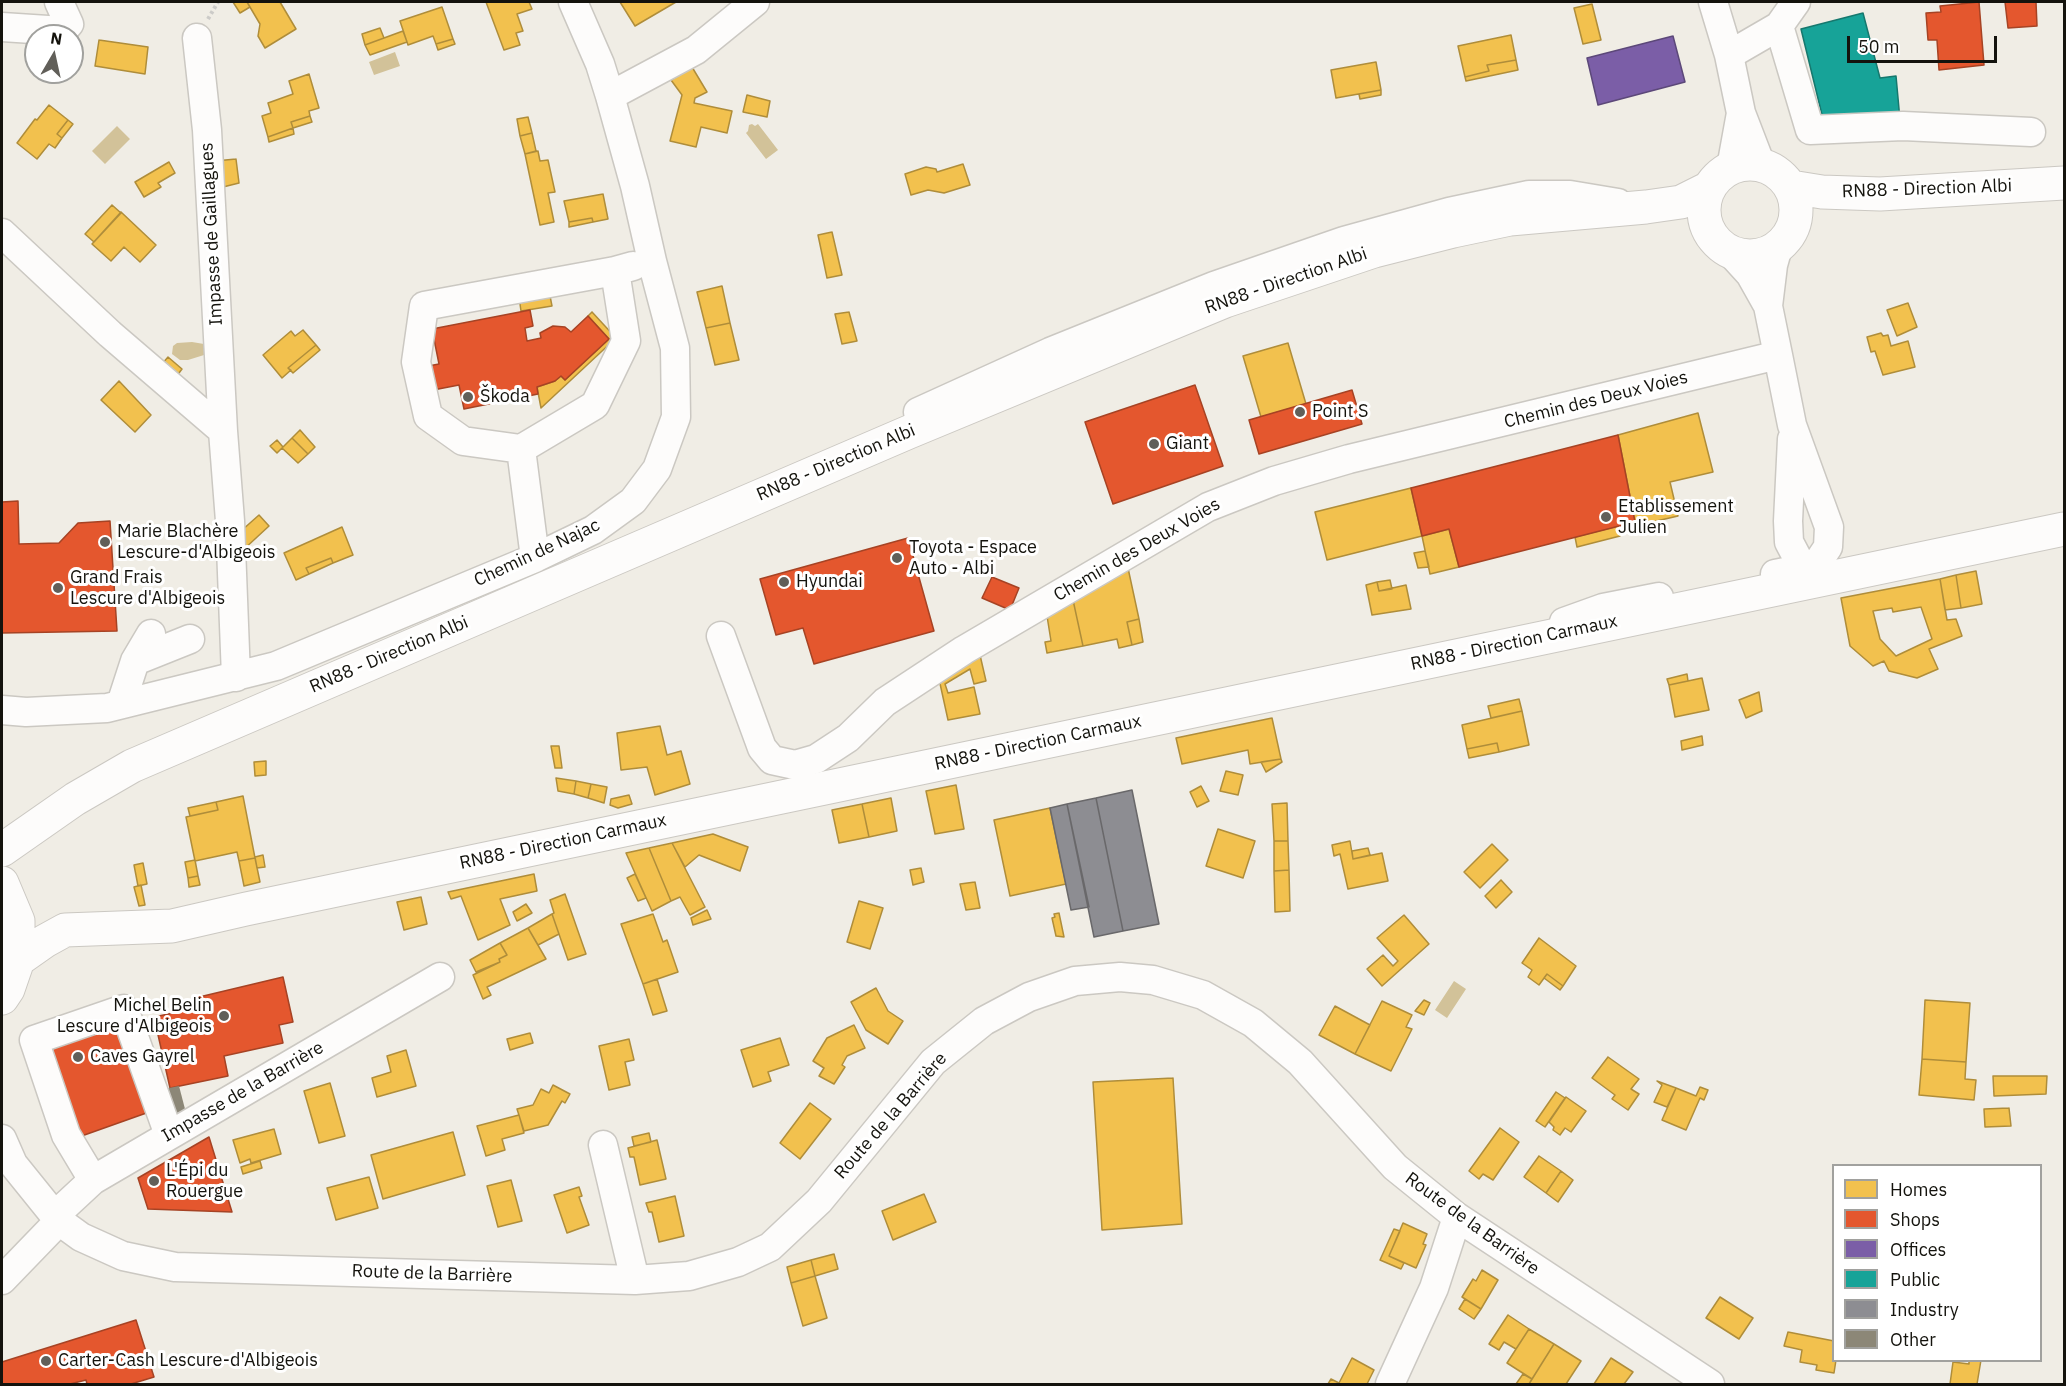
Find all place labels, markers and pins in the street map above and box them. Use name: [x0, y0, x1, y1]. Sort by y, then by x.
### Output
place label: Škoda: [480, 386, 530, 408]
marker: Škoda: [461, 390, 475, 404]
place label: Point S: [1312, 401, 1368, 423]
marker: Point S: [1293, 405, 1307, 419]
place label: Giant: [1166, 433, 1209, 455]
marker: Giant: [1147, 437, 1161, 451]
place label: Etablissement Julien: [1618, 496, 1734, 538]
marker: Etablissement Julien: [1599, 510, 1613, 524]
place label: Marie Blachère Lescure-d'Albigeois: [117, 521, 276, 564]
marker: Marie Blachère Lescure-d'Albigeois: [98, 535, 112, 549]
place label: Toyota - Espace Auto - Albi: [909, 537, 1037, 580]
marker: Toyota - Espace Auto - Albi: [890, 551, 904, 565]
place label: Grand Frais Lescure d'Albigeois: [70, 567, 225, 610]
place label: Hyundai: [796, 571, 863, 593]
marker: Hyundai: [777, 575, 791, 589]
marker: Grand Frais Lescure d'Albigeois: [51, 581, 65, 595]
place label: Michel Belin Lescure d'Albigeois: [57, 995, 212, 1038]
marker: Michel Belin Lescure d'Albigeois: [217, 1009, 231, 1023]
place label: Caves Gayrel: [90, 1046, 195, 1068]
marker: Caves Gayrel: [71, 1050, 85, 1064]
place label: L'Épi du Rouergue: [166, 1160, 243, 1202]
marker: L'Épi du Rouergue: [147, 1174, 161, 1188]
place label: Carter-Cash Lescure-d'Albigeois: [58, 1350, 318, 1372]
marker: Carter-Cash Lescure-d'Albigeois: [39, 1354, 53, 1368]

